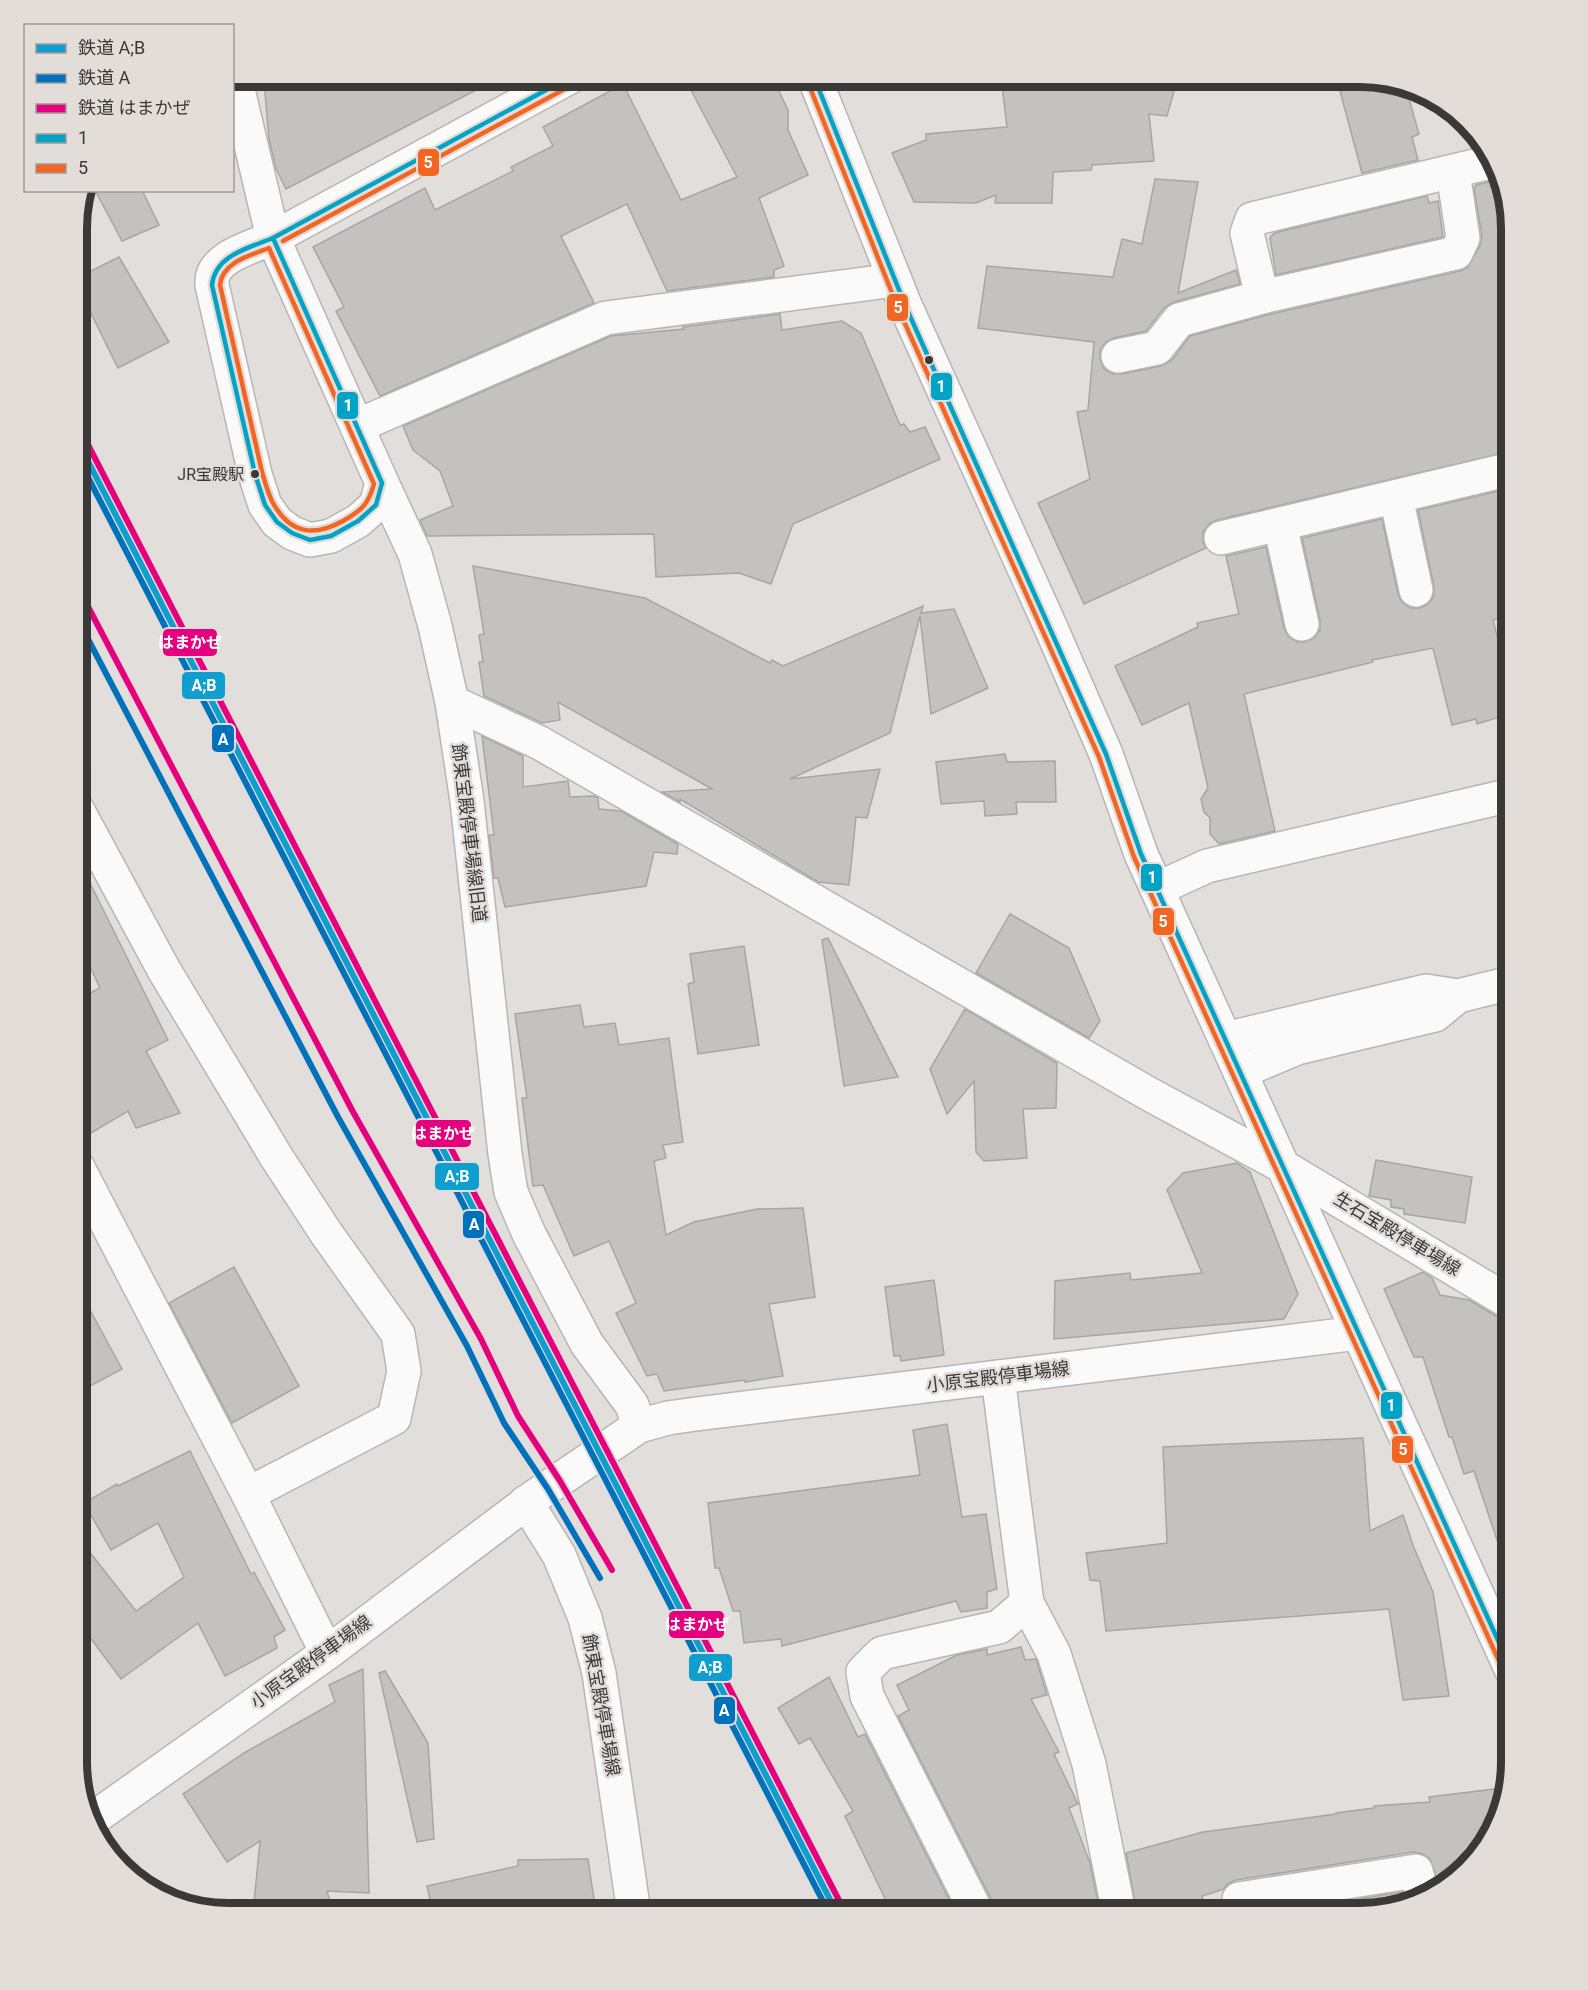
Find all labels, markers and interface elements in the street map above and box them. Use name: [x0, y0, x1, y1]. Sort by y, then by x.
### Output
legend: [24, 24, 234, 192]
text: 鉄道 A;B: [78, 37, 145, 58]
text: 鉄道 A: [78, 67, 130, 88]
text: 鉄道 はまかぜ: [78, 97, 190, 118]
text: 1: [78, 127, 88, 148]
line badge: 5: [417, 148, 440, 177]
text: 5: [423, 153, 433, 172]
text: 5: [78, 157, 88, 178]
line badge: 5: [886, 293, 909, 322]
text: 5: [893, 298, 903, 317]
unlabelled marker: [923, 354, 935, 366]
line badge: 1: [930, 372, 953, 401]
text: 1: [936, 377, 946, 396]
line badge: 1: [336, 391, 359, 420]
text: 1: [343, 396, 353, 415]
place label: JR宝殿駅: [177, 465, 244, 484]
marker: JR宝殿駅: [249, 468, 261, 480]
line badge: はまかぜ: [162, 628, 218, 657]
text: はまかぜ: [158, 633, 222, 652]
line badge: A;B: [181, 671, 226, 700]
text: A;B: [191, 676, 217, 695]
line badge: A: [211, 724, 235, 753]
text: A: [218, 730, 229, 749]
street label: 飾東宝殿停車場線旧道: [448, 742, 491, 924]
line badge: 1: [1140, 863, 1163, 892]
text: 1: [1147, 868, 1157, 887]
line badge: 5: [1152, 907, 1175, 936]
text: 5: [1158, 912, 1168, 931]
line badge: はまかぜ: [415, 1119, 472, 1148]
text: はまかぜ: [411, 1124, 475, 1143]
line badge: A;B: [434, 1162, 480, 1191]
text: A;B: [444, 1167, 470, 1186]
street label: 生石宝殿停車場線: [1330, 1187, 1464, 1280]
line badge: A: [462, 1210, 485, 1239]
text: A: [469, 1215, 480, 1234]
street label: 小原宝殿停車場線: [925, 1357, 1071, 1396]
line badge: 1: [1380, 1391, 1403, 1420]
text: 1: [1386, 1396, 1396, 1415]
line badge: 5: [1391, 1435, 1414, 1464]
text: 5: [1398, 1440, 1408, 1459]
line badge: はまかぜ: [668, 1610, 725, 1639]
street label: 小原宝殿停車場線: [246, 1611, 375, 1712]
text: はまかぜ: [665, 1615, 729, 1634]
street label: 飾東宝殿停車場線: [579, 1632, 624, 1778]
line badge: A;B: [688, 1653, 733, 1682]
text: A;B: [697, 1658, 723, 1677]
line badge: A: [713, 1696, 736, 1725]
text: A: [719, 1701, 730, 1720]

